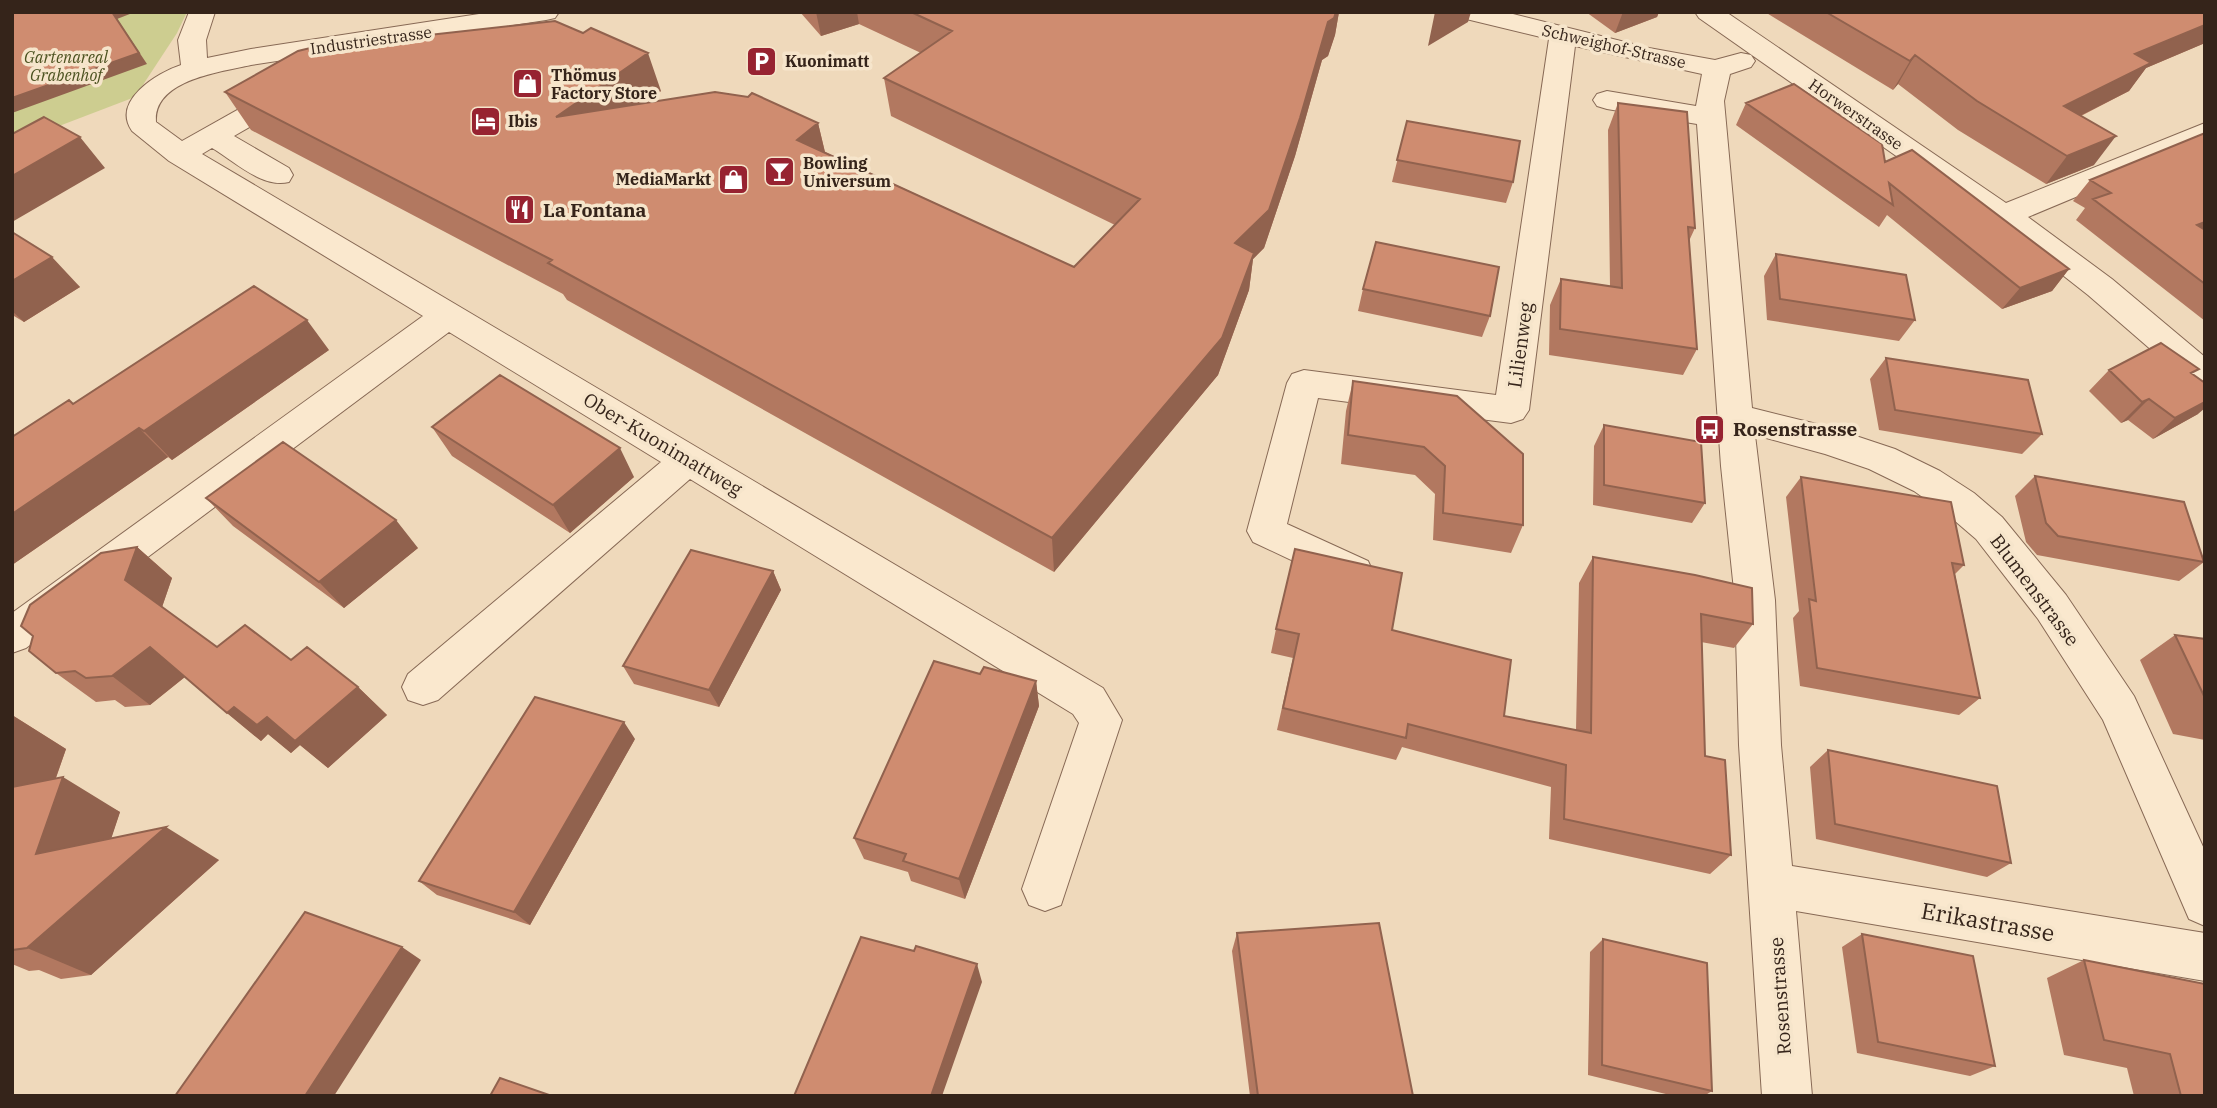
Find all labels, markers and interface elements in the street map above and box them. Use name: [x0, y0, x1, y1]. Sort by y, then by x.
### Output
street label: Schweighof-Strasse: [1540, 20, 1688, 72]
street label: Industriestrasse: [309, 22, 433, 58]
parking icon: Kuonimatt: [745, 44, 779, 78]
park label: Gartenareal Grabenhof: [24, 47, 109, 85]
place label: Kuonimatt: [785, 51, 869, 71]
place label: Thömus Factory Store: [551, 65, 657, 103]
shop icon: Thömus Factory Store: [511, 67, 545, 101]
street label: Horwerstrasse: [1805, 74, 1907, 154]
hotel icon: Ibis: [468, 104, 502, 138]
place label: Ibis: [508, 111, 538, 131]
place label: Bowling Universum: [803, 153, 891, 191]
bar icon: Bowling Universum: [763, 155, 797, 189]
shop icon: MediaMarkt: [717, 162, 751, 196]
place label: MediaMarkt: [616, 169, 711, 189]
restaurant icon: La Fontana: [503, 193, 537, 227]
place label: La Fontana: [543, 198, 647, 222]
street label: Lilienweg: [1502, 300, 1538, 389]
street label: Ober-Kuonimattweg: [579, 387, 747, 501]
bus stop icon: Rosenstrasse: [1693, 412, 1727, 446]
place label: Rosenstrasse: [1733, 417, 1858, 441]
street label: Blumenstrasse: [1985, 529, 2085, 651]
street label: Erikastrasse: [1919, 895, 2057, 947]
street label: Rosenstrasse: [1764, 936, 1796, 1056]

